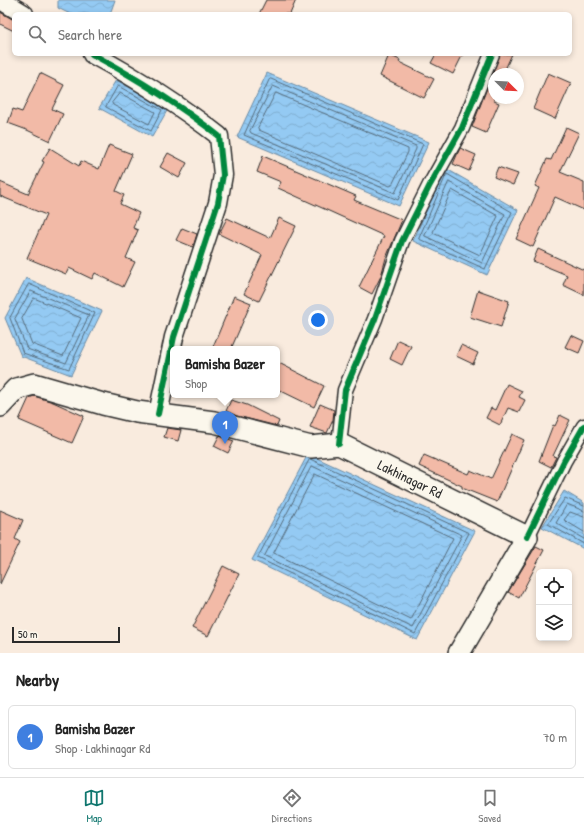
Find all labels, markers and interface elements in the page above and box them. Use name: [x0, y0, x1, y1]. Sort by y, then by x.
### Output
search box: [12, 12, 572, 56]
icon: search: [26, 23, 48, 45]
text: Search here: [58, 24, 122, 45]
north arrow: [488, 68, 524, 104]
your location: [308, 310, 328, 330]
popup: [170, 346, 280, 398]
text: Bamisha Bazer: [185, 353, 265, 374]
text: Shop: [185, 374, 207, 392]
pin: 1: [212, 411, 238, 444]
street label: Lakhinagar Rd: [374, 455, 446, 503]
map controls: [536, 569, 572, 641]
button: locate: [536, 569, 572, 605]
button: layers: [536, 605, 572, 641]
scale bar: [12, 625, 120, 644]
text: 50 m: [18, 627, 38, 641]
text: Nearby: [16, 668, 59, 691]
text: Bamisha Bazer: [55, 718, 135, 739]
text: 1: [28, 728, 32, 746]
text: 70 m: [543, 728, 567, 746]
text: Shop · Lakhinagar Rd: [55, 739, 150, 757]
tab: Map: [83, 787, 105, 825]
tab: Directions: [272, 787, 312, 825]
tab: Saved: [478, 787, 501, 825]

